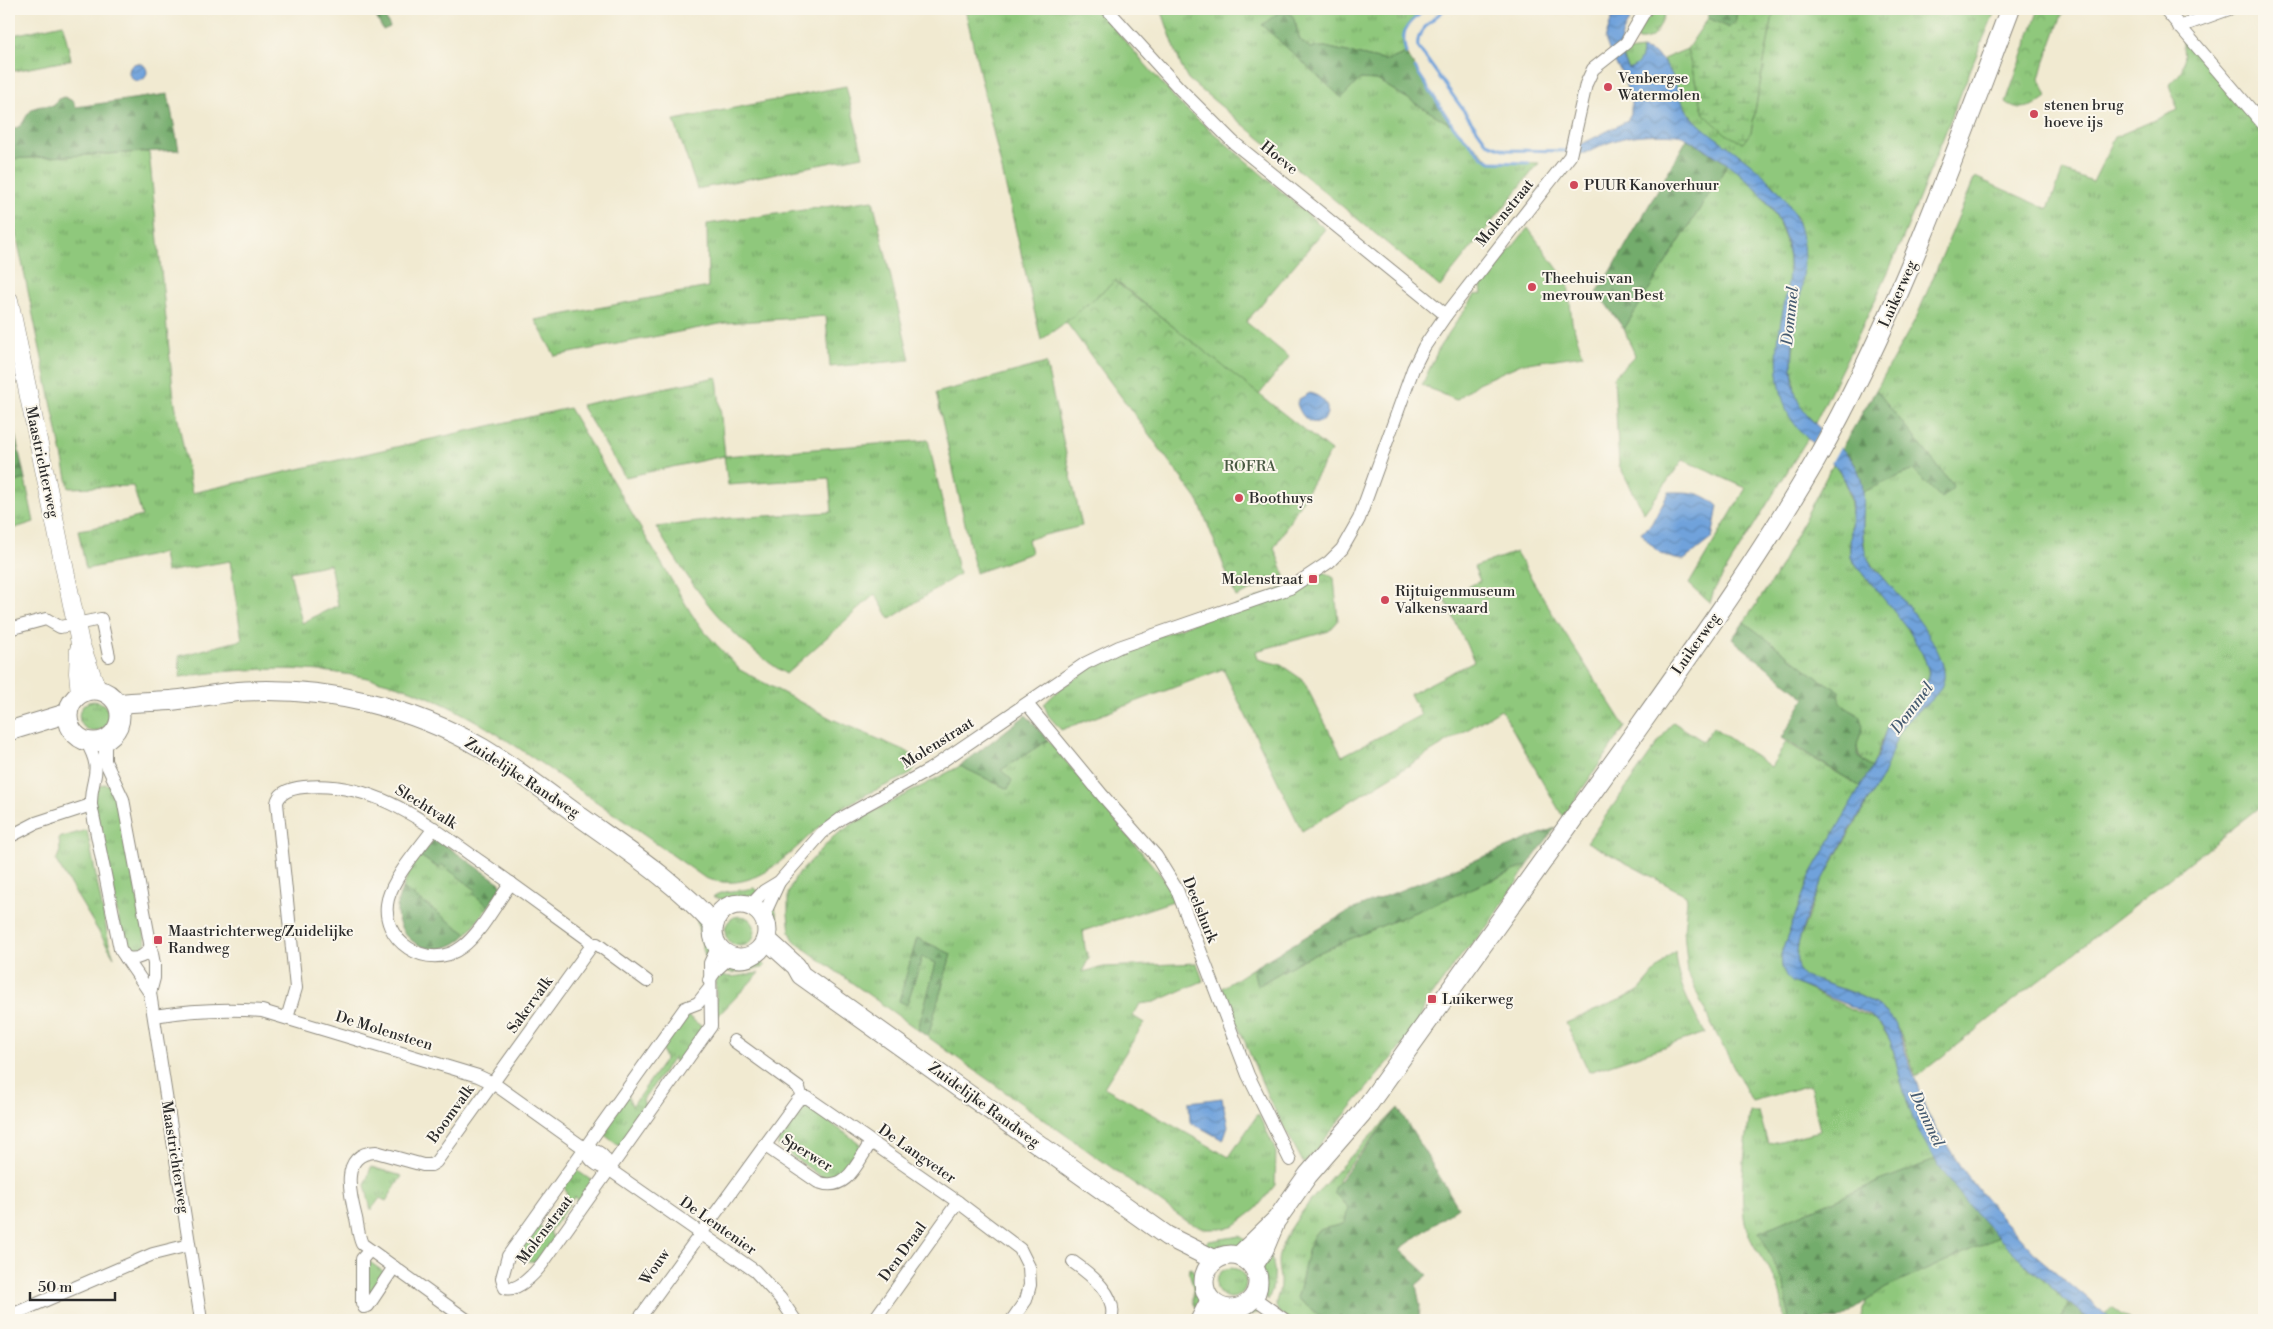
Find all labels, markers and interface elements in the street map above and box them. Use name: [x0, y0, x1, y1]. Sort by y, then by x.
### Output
place label: Venbergse Watermolen: [1617, 69, 1700, 105]
marker: Venbergse Watermolen: [1602, 81, 1614, 93]
place label: stenen brug hoeve ijs: [2044, 96, 2124, 132]
marker: stenen brug hoeve ijs: [2028, 108, 2040, 120]
street label: Hoeve: [1256, 137, 1302, 179]
street label: Molenstraat: [1472, 175, 1538, 251]
place label: PUUR Kanoverhuur: [1584, 176, 1720, 195]
marker: PUUR Kanoverhuur: [1568, 179, 1580, 191]
street label: Luikerweg: [1875, 257, 1921, 330]
place label: Theehuis van mevrouw van Best: [1542, 269, 1665, 305]
marker: Theehuis van mevrouw van Best: [1526, 281, 1538, 293]
water label: Dommel: [1777, 285, 1803, 347]
street label: Maastrichterweg: [21, 404, 63, 520]
park label: ROFRA: [1224, 457, 1277, 476]
place label: Boothuys: [1248, 489, 1313, 508]
marker: Boothuys: [1233, 492, 1245, 504]
place label: Molenstraat: [1221, 570, 1304, 589]
marker: Molenstraat: [1307, 573, 1319, 585]
place label: Rijtuigenmuseum Valkenswaard: [1394, 582, 1515, 618]
marker: Rijtuigenmuseum Valkenswaard: [1379, 594, 1391, 606]
street label: Luikerweg: [1668, 609, 1724, 679]
water label: Dommel: [1886, 678, 1938, 738]
street label: Molenstraat: [898, 713, 978, 773]
street label: Zuidelijke Randweg: [461, 734, 583, 822]
street label: Slechtvalk: [391, 780, 462, 834]
street label: Deelshurk: [1178, 874, 1222, 947]
place label: Maastrichterweg/Zuidelijke Randweg: [168, 922, 354, 958]
marker: Maastrichterweg/Zuidelijke Randweg: [152, 934, 164, 946]
street label: Sakervalk: [503, 972, 558, 1037]
place label: Luikerweg: [1442, 990, 1514, 1009]
marker: Luikerweg: [1426, 993, 1438, 1005]
street label: De Molensteen: [333, 1007, 435, 1055]
street label: Zuidelijke Randweg: [924, 1058, 1044, 1152]
street label: Boomvalk: [423, 1080, 479, 1148]
water label: Dommel: [1905, 1087, 1949, 1151]
street label: Maastrichterweg: [157, 1099, 193, 1215]
street label: De Langveter: [874, 1120, 960, 1188]
street label: Sperwer: [778, 1130, 836, 1176]
street label: Molenstraat: [513, 1191, 578, 1268]
street label: De Lentenier: [676, 1193, 761, 1260]
street label: Den Draal: [875, 1218, 931, 1285]
street label: Wouw: [635, 1245, 675, 1290]
scale bar: [30, 1269, 115, 1301]
text: 50 m: [38, 1278, 72, 1297]

